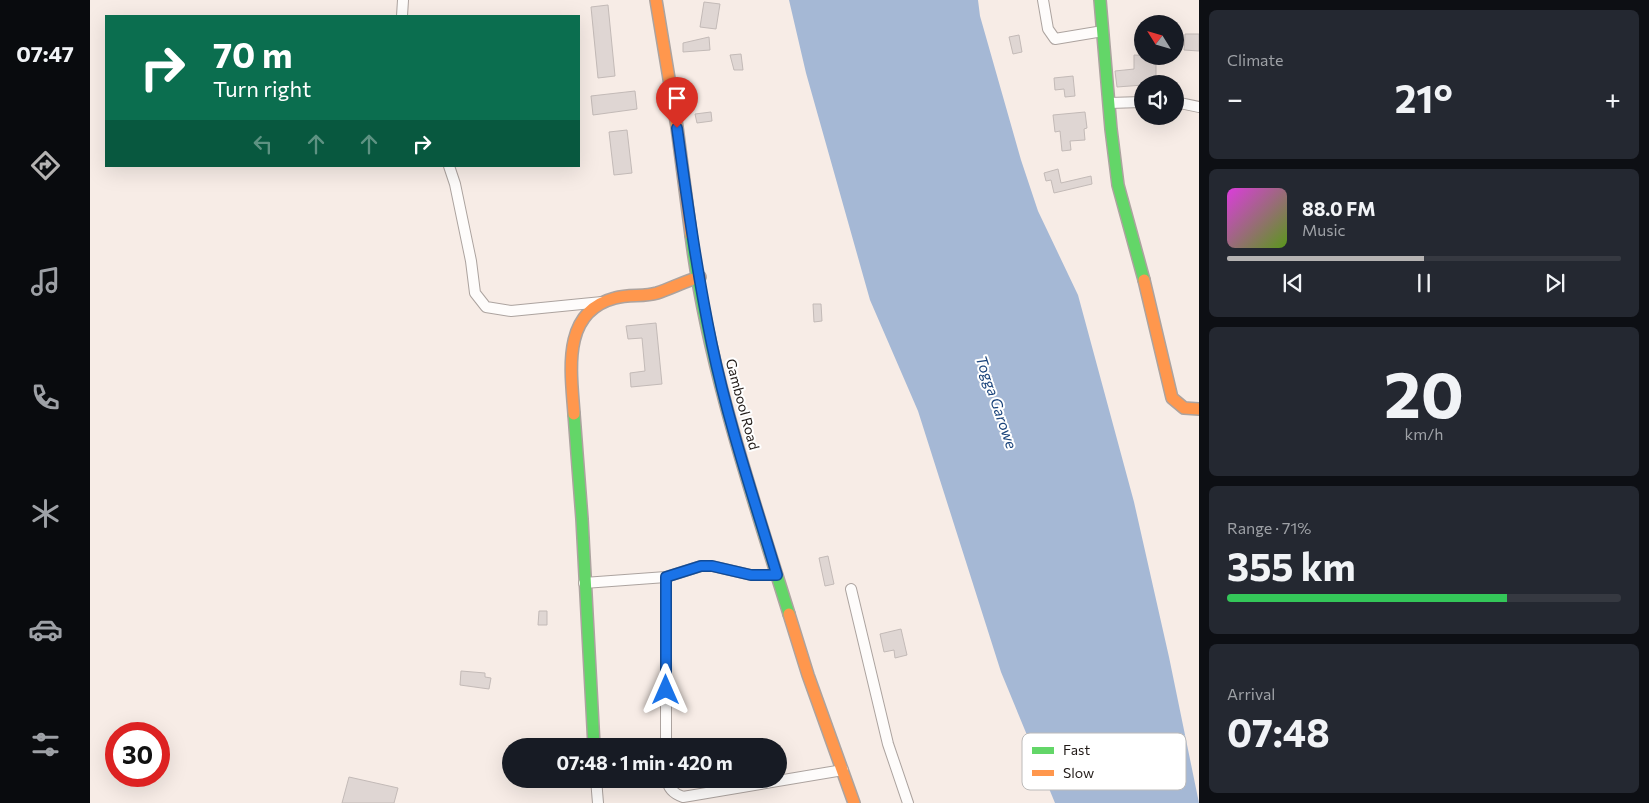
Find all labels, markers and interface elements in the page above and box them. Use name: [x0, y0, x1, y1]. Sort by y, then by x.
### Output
north arrow: [1134, 15, 1184, 65]
map controls: [1134, 15, 1184, 125]
text: 70 m: [213, 32, 293, 75]
icon: right: [130, 35, 195, 100]
text: 07:47: [16, 40, 74, 67]
text: Climate: [1227, 50, 1283, 69]
text: 21°: [1395, 74, 1453, 121]
text: Turn right: [213, 75, 311, 102]
button: sound: [1134, 75, 1184, 125]
pin: [656, 77, 698, 128]
text: −: [1227, 81, 1243, 115]
text: +: [1605, 81, 1621, 115]
icon: arrive: [663, 84, 691, 112]
icon: left: [249, 130, 277, 158]
icon: ahead: [302, 130, 330, 158]
icon: ahead: [355, 130, 383, 158]
icon: right: [408, 130, 436, 158]
icon: directions: [28, 148, 63, 183]
text: 88.0 FM: [1302, 197, 1376, 220]
text: Music: [1302, 220, 1346, 239]
icon: music: [28, 264, 63, 299]
icon: previous: [1279, 269, 1307, 297]
icon: pause: [1410, 269, 1438, 297]
icon: next: [1541, 269, 1569, 297]
text: 20: [1384, 352, 1464, 431]
water label: Togga Garowe: [973, 353, 1021, 451]
street label: Gambool Road: [723, 357, 763, 451]
icon: phone: [28, 380, 63, 415]
text: km/h: [1405, 424, 1443, 443]
icon: climate: [28, 496, 63, 531]
text: Range · 71%: [1227, 518, 1311, 537]
text: 355 km: [1227, 542, 1356, 589]
icon: car: [28, 612, 63, 647]
position arrow: [639, 663, 691, 715]
text: Arrival: [1227, 684, 1275, 703]
text: 07:48: [1227, 708, 1330, 755]
speed limit sign: 30: [105, 722, 170, 787]
icon: filters: [28, 727, 63, 762]
legend: [1022, 733, 1186, 790]
text: Fast: [1063, 741, 1090, 758]
text: 07:48 · 1 min · 420 m: [556, 751, 733, 774]
text: Slow: [1063, 764, 1094, 781]

